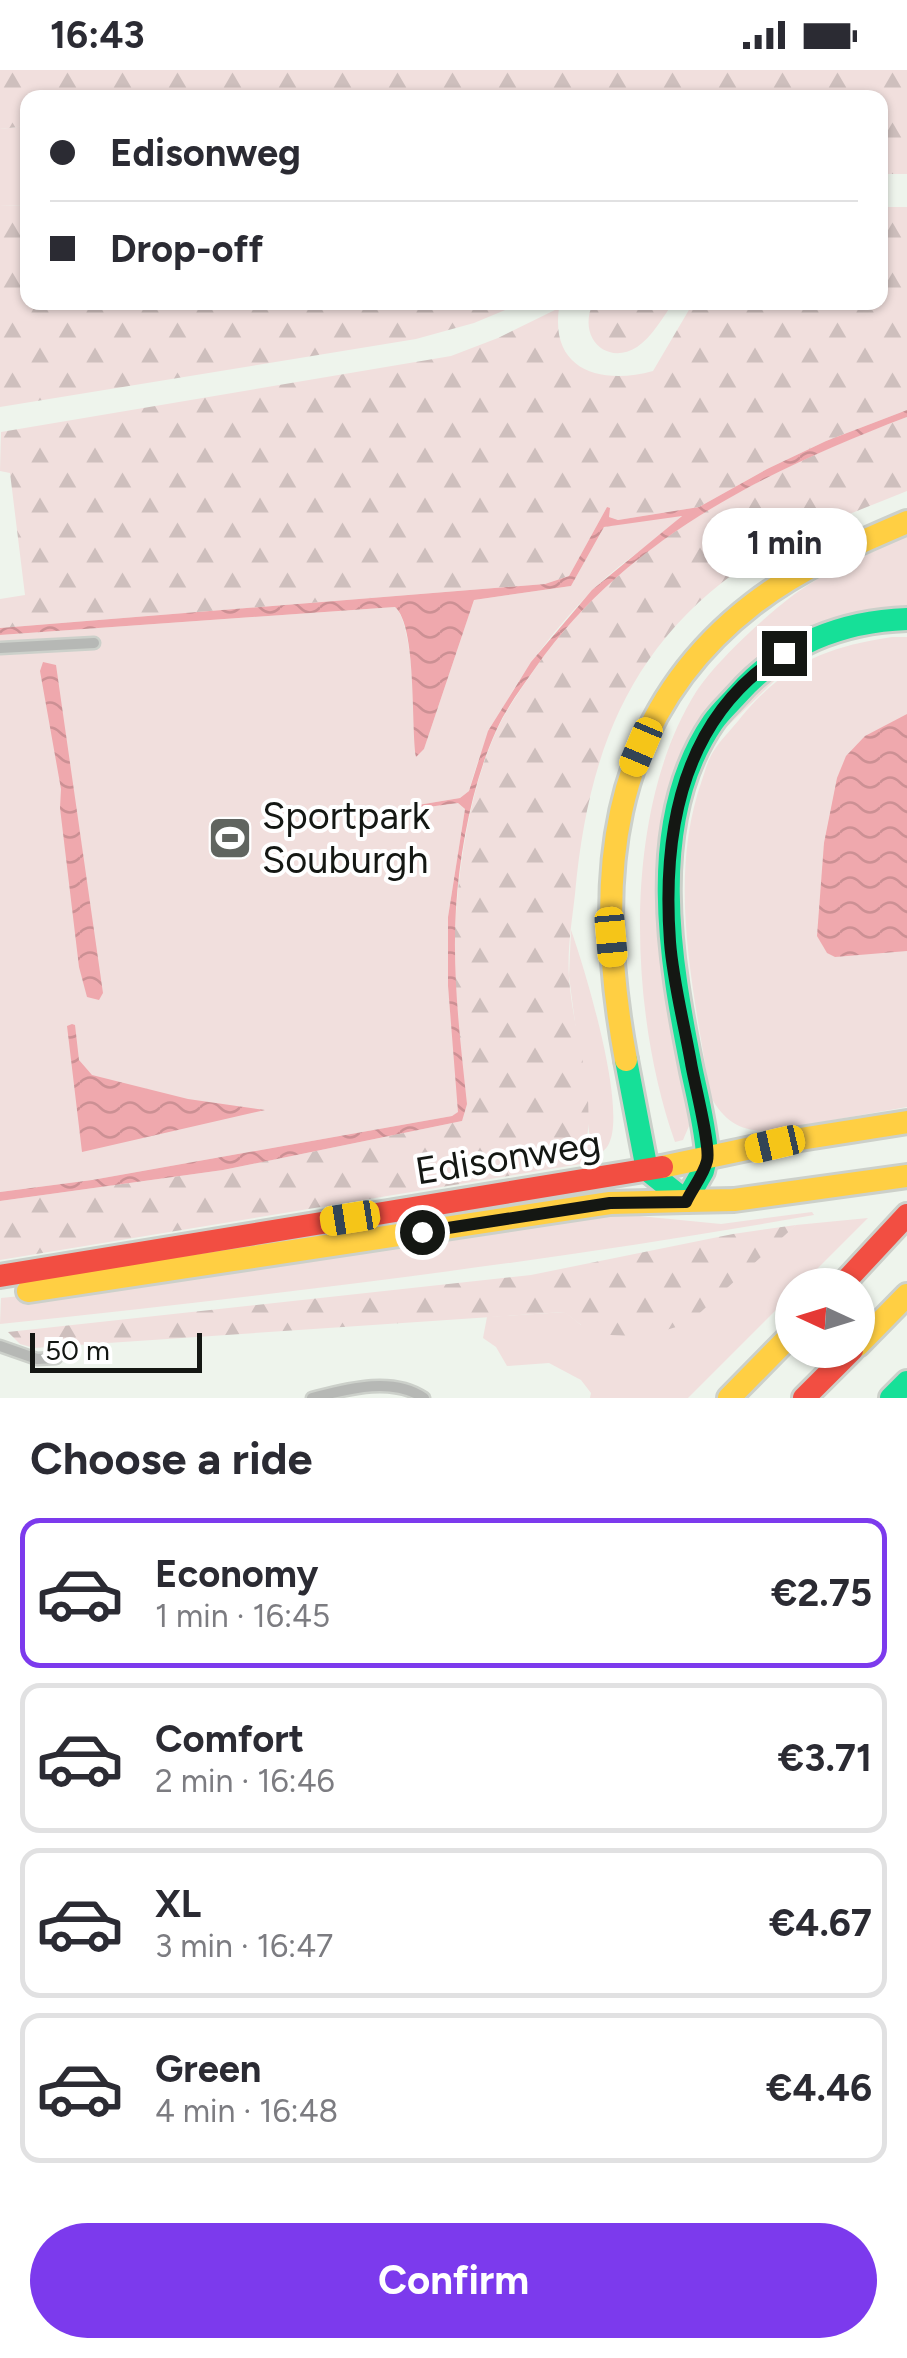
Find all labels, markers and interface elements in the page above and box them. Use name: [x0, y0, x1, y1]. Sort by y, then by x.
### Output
text: 16:43: [50, 12, 145, 58]
text: Edisonweg: [110, 130, 301, 176]
text: Drop-off: [110, 226, 263, 272]
callout: 1 min: [702, 508, 866, 578]
text: 1 min: [747, 524, 822, 562]
route end: [762, 631, 807, 676]
car: [615, 714, 667, 780]
place label: Sportpark Souburgh: [262, 793, 431, 883]
sports icon: Sportpark Souburgh: [207, 815, 253, 861]
car: [593, 906, 629, 968]
street label: Edisonweg: [412, 1120, 604, 1194]
car: [742, 1123, 808, 1165]
car: [318, 1198, 382, 1238]
route start: [400, 1210, 445, 1255]
north arrow: [775, 1268, 875, 1368]
map controls: [775, 1268, 875, 1368]
scale bar: [30, 1328, 202, 1372]
text: 50 m: [45, 1333, 110, 1367]
text: Choose a ride: [30, 1431, 312, 1485]
icon: car: [35, 1548, 125, 1638]
text: Economy: [155, 1551, 318, 1597]
text: €2.75: [771, 1570, 872, 1616]
text: 1 min · 16:45: [155, 1597, 330, 1635]
icon: car: [35, 1713, 125, 1803]
text: Comfort: [155, 1716, 304, 1762]
text: €3.71: [778, 1735, 872, 1781]
text: 2 min · 16:46: [155, 1762, 335, 1800]
icon: car: [35, 1878, 125, 1968]
text: XL: [155, 1881, 201, 1927]
text: €4.67: [769, 1900, 872, 1946]
text: 3 min · 16:47: [155, 1927, 333, 1965]
icon: car: [35, 2043, 125, 2133]
text: Green: [155, 2046, 261, 2092]
text: €4.46: [766, 2065, 872, 2111]
text: 4 min · 16:48: [155, 2092, 338, 2130]
button: Confirm: [30, 2223, 877, 2338]

